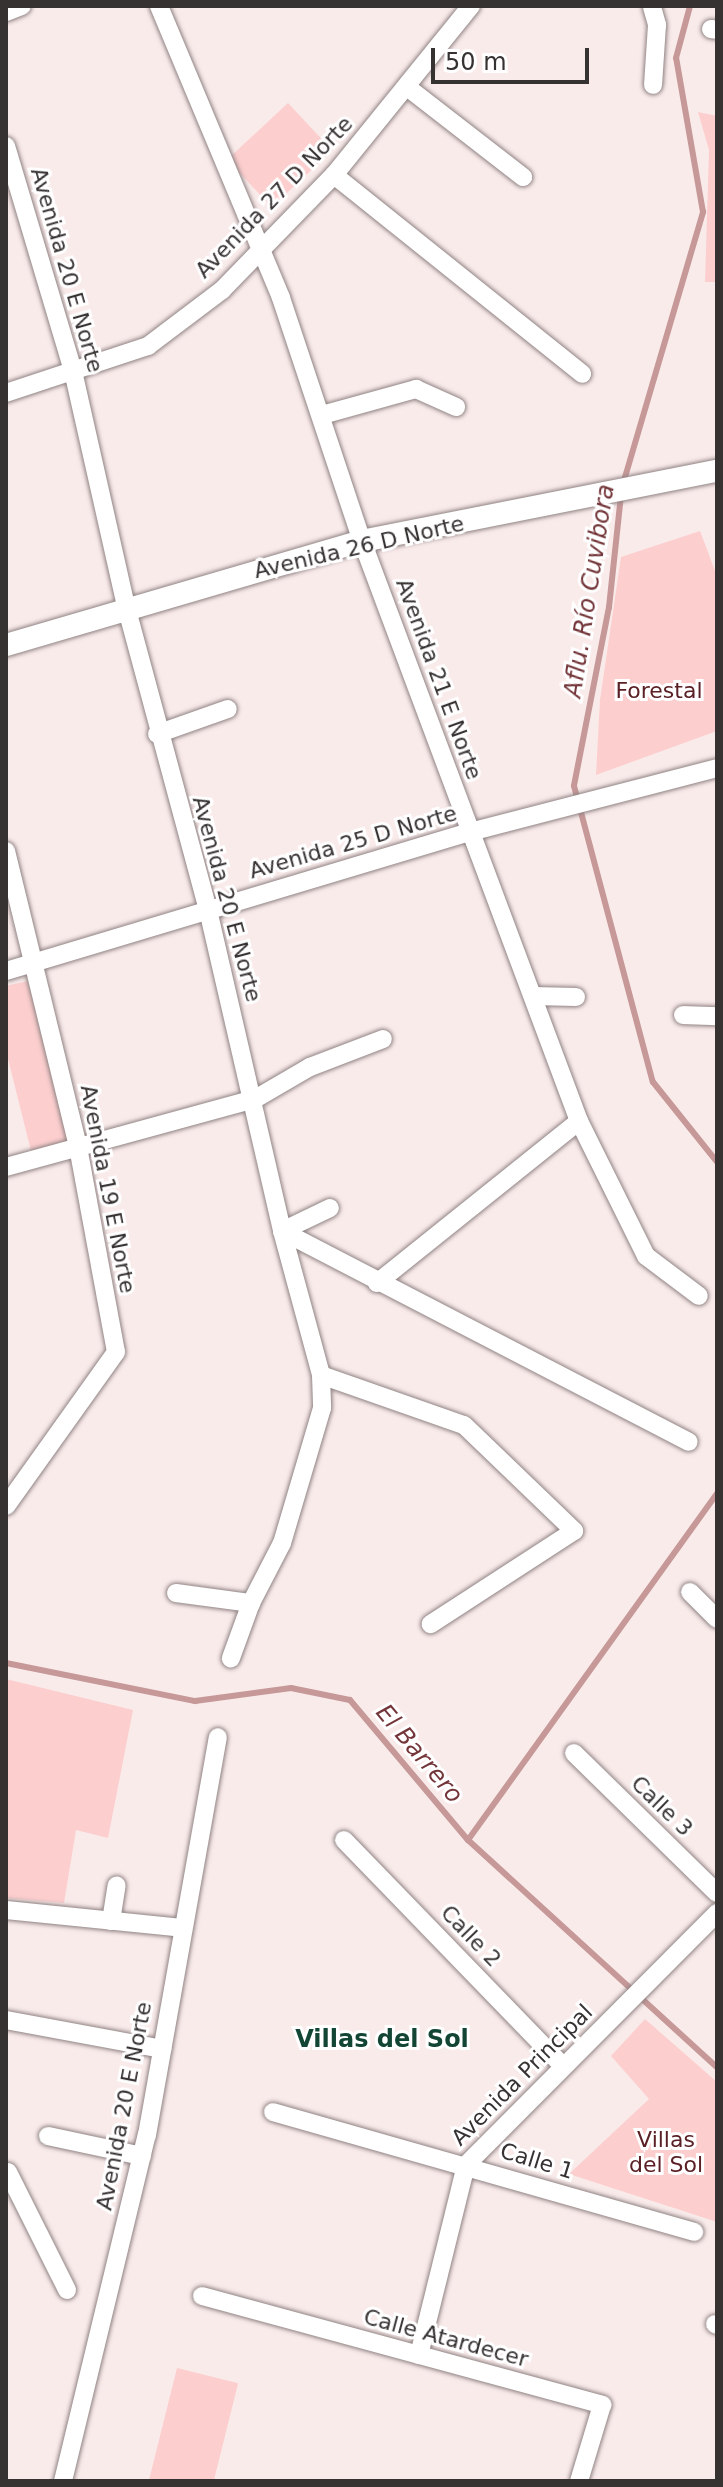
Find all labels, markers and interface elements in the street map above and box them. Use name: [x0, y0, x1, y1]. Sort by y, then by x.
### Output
scale bar: [435, 32, 593, 82]
text: 50 m: [445, 48, 507, 76]
street label: Avenida 27 D Norte: [190, 111, 358, 283]
street label: Avenida 20 E Norte: [25, 165, 109, 375]
water label: Aflu. Río Cuvibora: [559, 482, 621, 700]
street label: Avenida 26 D Norte: [251, 510, 467, 584]
street label: Avenida 21 E Norte: [390, 575, 488, 783]
park label: Forestal: [615, 678, 703, 704]
street label: Avenida 20 E Norte: [187, 793, 267, 1005]
street label: Avenida 25 D Norte: [246, 800, 460, 884]
street label: Avenida 19 E Norte: [75, 1083, 141, 1295]
water label: El Barrero: [370, 1699, 468, 1809]
street label: Calle 3: [626, 1770, 698, 1842]
street label: Calle 2: [435, 1900, 507, 1972]
street label: Avenida Principal: [446, 1999, 598, 2151]
street label: Avenida 20 E Norte: [91, 2000, 157, 2212]
district label: Villas del Sol: [295, 2026, 469, 2054]
park label: Villas del Sol: [629, 2126, 703, 2178]
street label: Calle 1: [497, 2137, 577, 2185]
street label: Calle Atardecer: [361, 2303, 531, 2373]

